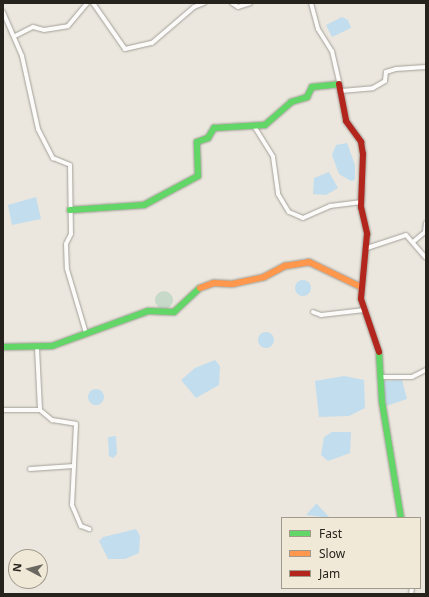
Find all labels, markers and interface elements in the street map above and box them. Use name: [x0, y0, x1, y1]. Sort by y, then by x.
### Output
legend: [281, 517, 421, 589]
text: Fast: [319, 525, 342, 542]
text: Slow: [319, 545, 345, 562]
north arrow: [8, 549, 48, 589]
text: N: [9, 562, 25, 573]
text: Jam: [319, 565, 340, 582]

